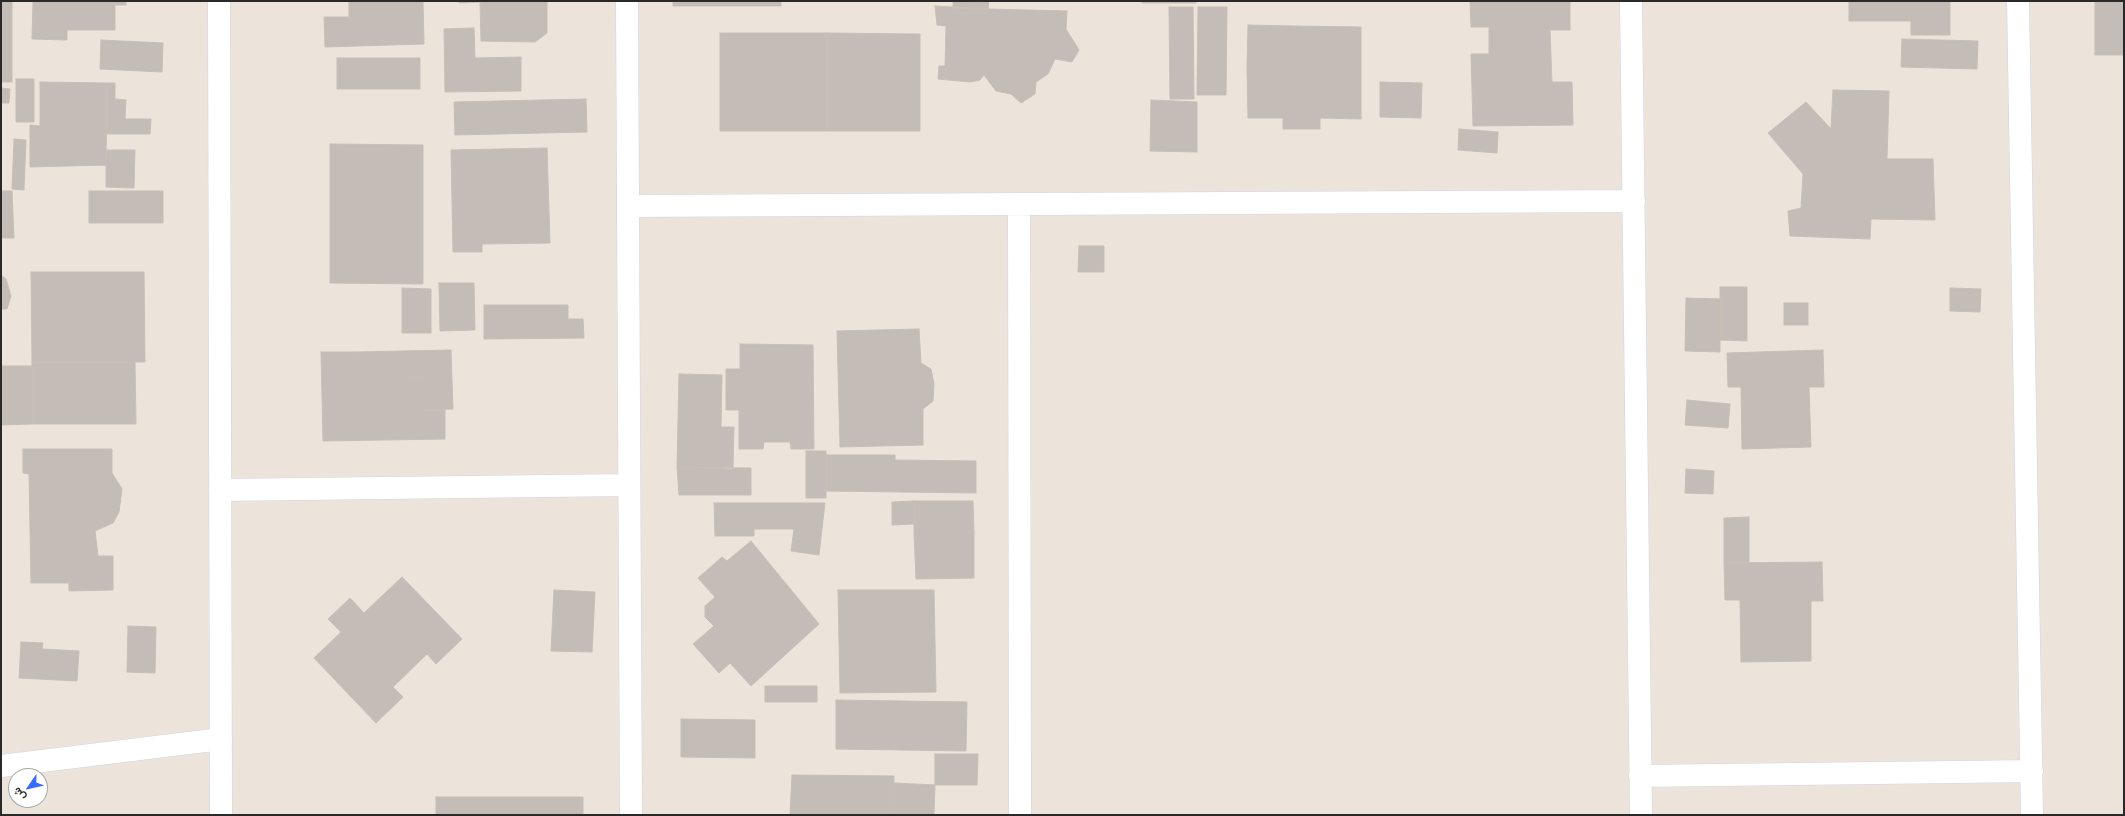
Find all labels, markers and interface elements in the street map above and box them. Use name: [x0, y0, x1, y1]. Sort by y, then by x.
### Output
north arrow: [8, 768, 48, 808]
text: ش: [9, 785, 28, 804]

